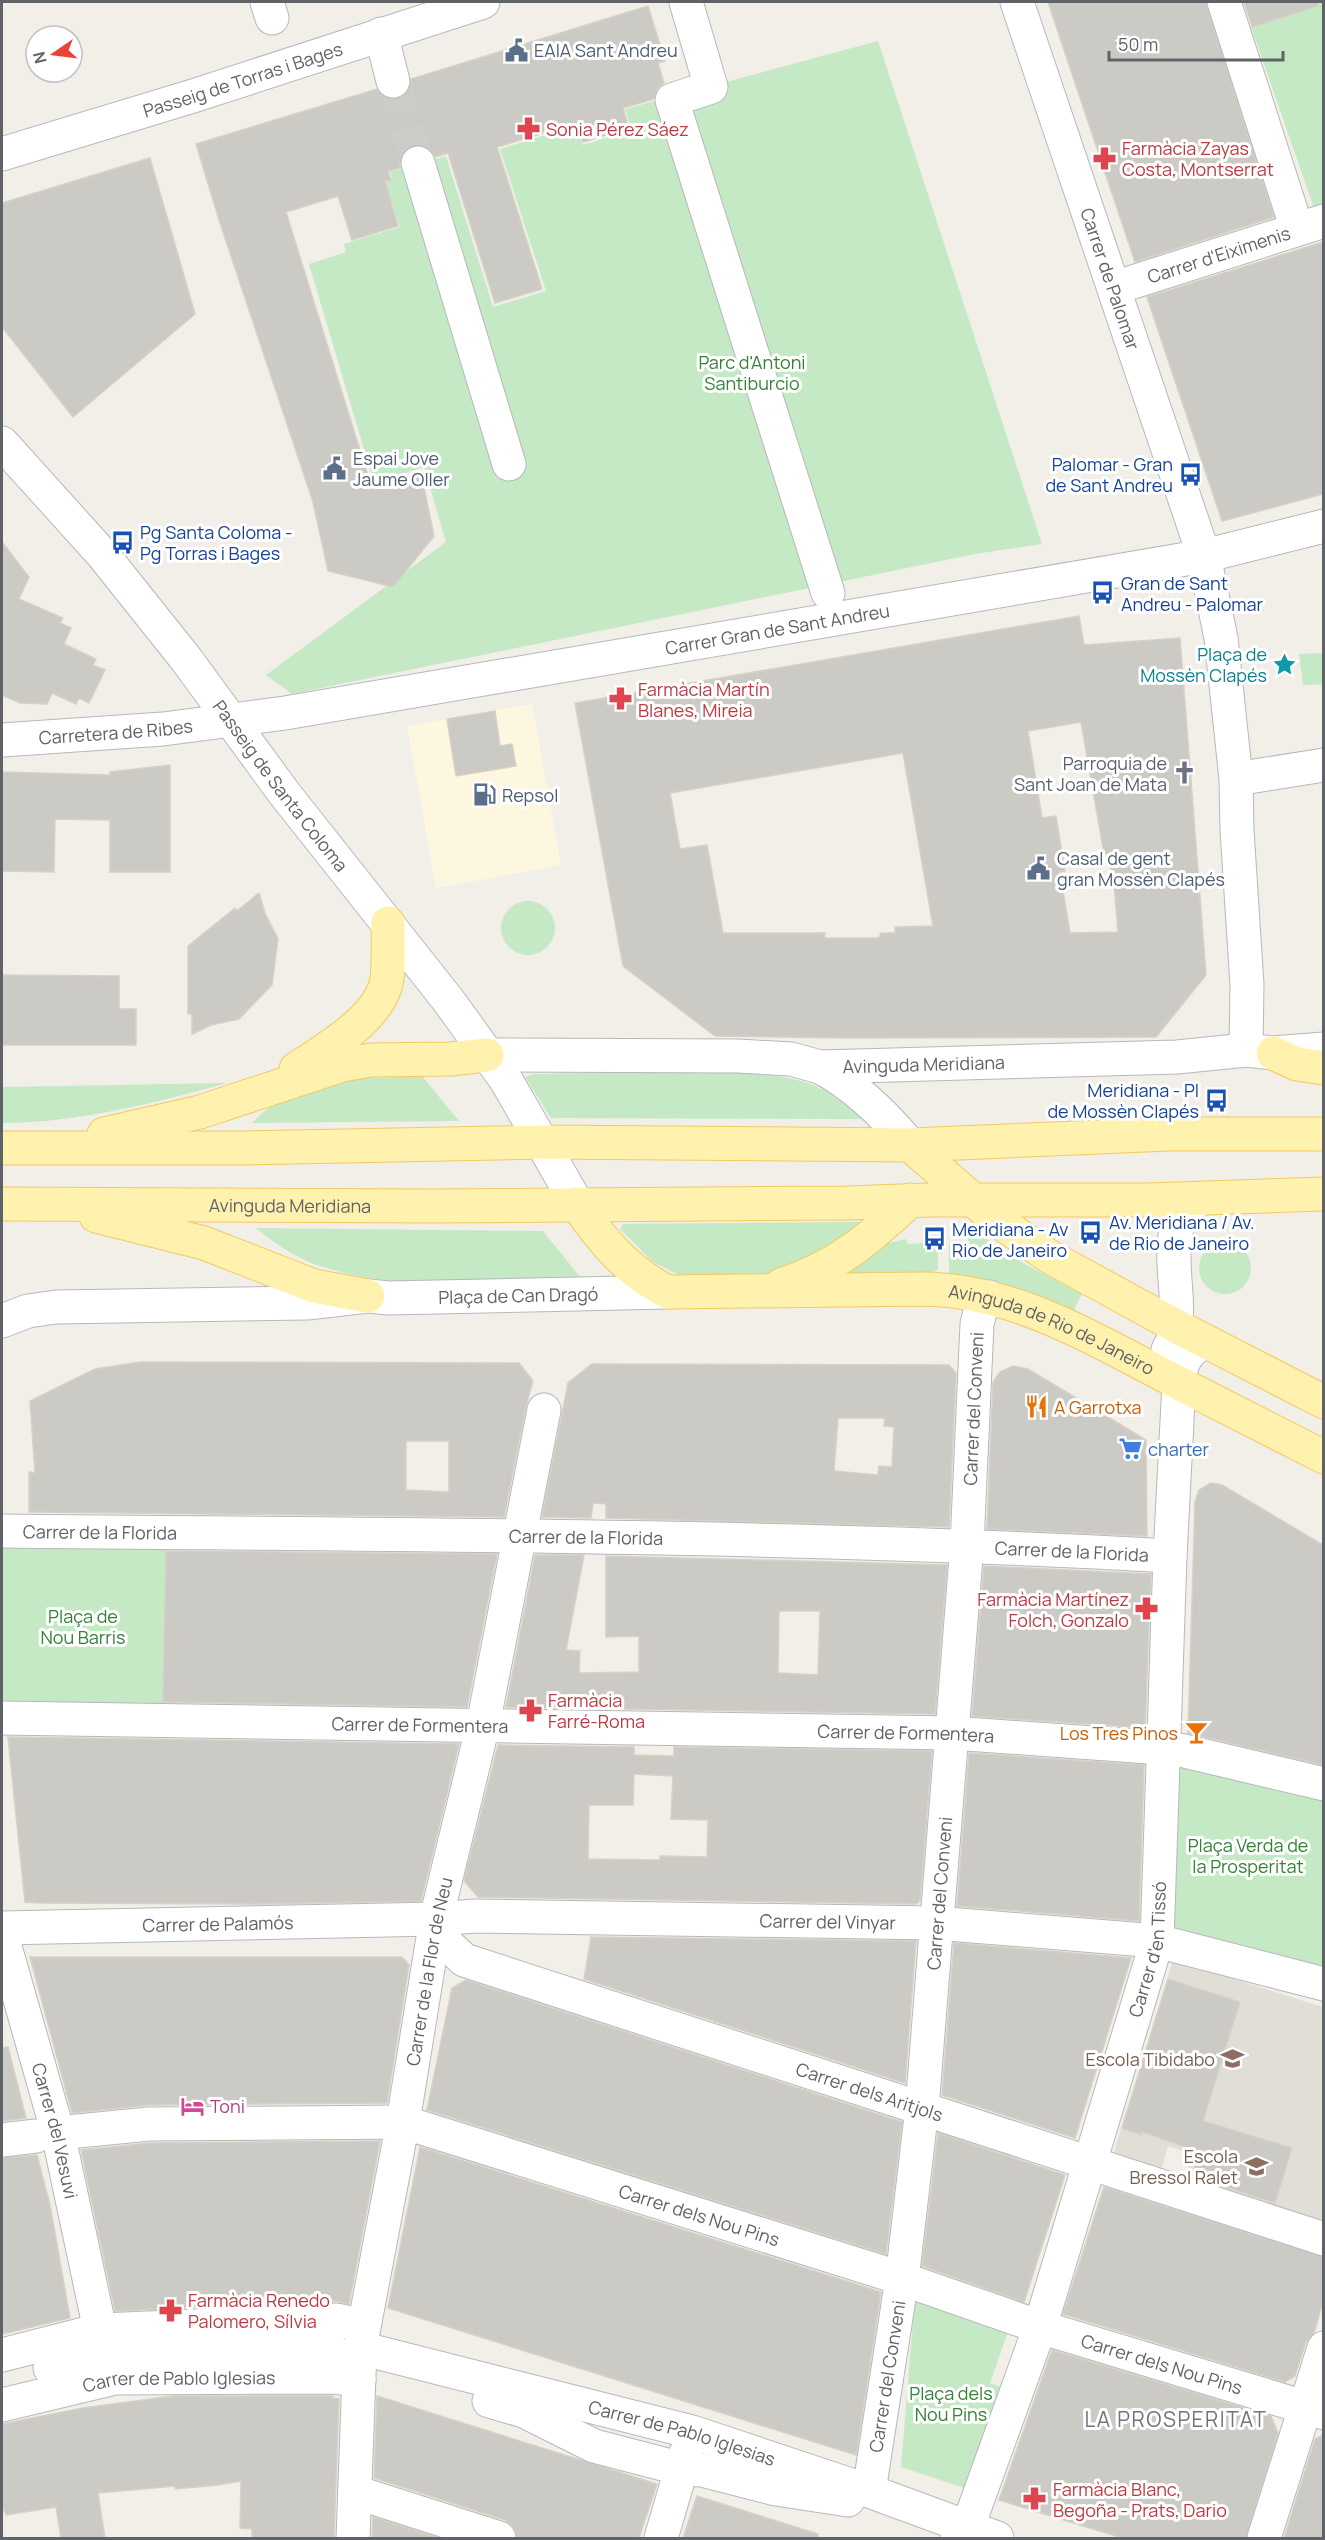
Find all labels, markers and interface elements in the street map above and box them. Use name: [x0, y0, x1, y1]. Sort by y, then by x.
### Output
north arrow: [24, 24, 84, 84]
scale bar: [1109, 24, 1283, 62]
text: 50 m: [1118, 32, 1158, 56]
street label: Passeig de Torras i Bages: [140, 36, 346, 123]
public building icon: EAIA Sant Andreu: [503, 37, 529, 63]
place label: EAIA Sant Andreu: [534, 38, 678, 62]
text: N: [27, 49, 52, 66]
pharmacy icon: Sonia Pérez Sáez: [515, 116, 541, 142]
place label: Sonia Pérez Sáez: [546, 117, 689, 141]
place label: Farmàcia Zayas Costa, Montserrat: [1122, 136, 1274, 181]
pharmacy icon: Farmàcia Zayas Costa, Montserrat: [1091, 145, 1117, 171]
street label: Carrer de Palomar: [1075, 205, 1146, 353]
street label: Carrer d'Eiximenis: [1144, 221, 1293, 289]
park label: Parc d'Antoni Santiburcio: [698, 350, 806, 395]
place label: Espai Jove Jaume Oller: [353, 446, 450, 491]
place label: Palomar - Gran de Sant Andreu: [1045, 452, 1173, 497]
public building icon: Espai Jove Jaume Oller: [322, 455, 348, 481]
bus stop icon: Palomar - Gran de Sant Andreu: [1178, 461, 1204, 487]
place label: Pg Santa Coloma - Pg Torras i Bages: [140, 520, 293, 565]
bus stop icon: Pg Santa Coloma - Pg Torras i Bages: [109, 529, 135, 555]
place label: Gran de Sant Andreu - Palomar: [1121, 571, 1264, 616]
bus stop icon: Gran de Sant Andreu - Palomar: [1090, 580, 1116, 606]
street label: Carrer Gran de Sant Andreu: [663, 598, 891, 660]
place label: Plaça de Mossèn Clapés: [1140, 642, 1267, 687]
place icon: Plaça de Mossèn Clapés: [1272, 651, 1298, 677]
place label: Farmàcia Martín Blanes, Mireia: [638, 677, 770, 722]
pharmacy icon: Farmàcia Martín Blanes, Mireia: [607, 686, 633, 712]
street label: Passeig de Santa Coloma: [208, 695, 354, 876]
street label: Carretera de Ribes: [38, 713, 194, 749]
place label: Parroquia de Sant Joan de Mata: [1014, 751, 1167, 796]
church icon: Parroquia de Sant Joan de Mata: [1172, 760, 1198, 786]
fuel station icon: Repsol: [471, 782, 497, 808]
place label: Repsol: [502, 783, 558, 807]
place label: Casal de gent gran Mossèn Clapés: [1057, 846, 1225, 891]
public building icon: Casal de gent gran Mossèn Clapés: [1026, 855, 1052, 881]
street label: Avinguda Meridiana: [842, 1050, 1005, 1078]
place label: Meridiana - Pl de Mossèn Clapés: [1047, 1078, 1199, 1123]
bus stop icon: Meridiana - Pl de Mossèn Clapés: [1204, 1087, 1230, 1113]
street label: Avinguda Meridiana: [209, 1193, 371, 1218]
place label: Av. Meridiana / Av. de Rio de Janeiro: [1109, 1210, 1255, 1255]
place label: Meridiana - Av Rio de Janeiro: [952, 1217, 1069, 1262]
bus stop icon: Av. Meridiana / Av. de Rio de Janeiro: [1078, 1219, 1104, 1245]
bus stop icon: Meridiana - Av Rio de Janeiro: [921, 1226, 947, 1252]
street label: Avinguda de Rio de Janeiro: [947, 1279, 1159, 1380]
street label: Plaça de Can Dragó: [438, 1282, 599, 1309]
street label: Carrer del Conveni: [958, 1331, 989, 1486]
restaurant icon: A Garrotxa: [1023, 1394, 1049, 1420]
place label: A Garrotxa: [1054, 1395, 1141, 1419]
supermarket icon: charter: [1117, 1436, 1143, 1462]
place label: charter: [1148, 1437, 1210, 1461]
street label: Carrer de la Florida: [23, 1519, 177, 1545]
street label: Carrer de la Florida: [509, 1524, 663, 1550]
street label: Carrer de la Florida: [994, 1536, 1149, 1567]
place label: Farmàcia Martínez Folch, Gonzalo: [977, 1587, 1129, 1632]
pharmacy icon: Farmàcia Martínez Folch, Gonzalo: [1134, 1596, 1160, 1622]
park label: Plaça de Nou Barris: [41, 1604, 125, 1649]
place label: Farmàcia Farré-Roma: [548, 1688, 645, 1733]
pharmacy icon: Farmàcia Farré-Roma: [517, 1697, 543, 1723]
street label: Carrer de Formentera: [331, 1711, 509, 1738]
street label: Carrer de Formentera: [817, 1719, 995, 1748]
bar icon: Los Tres Pinos: [1183, 1720, 1209, 1746]
place label: Los Tres Pinos: [1060, 1721, 1178, 1745]
street label: Carrer del Conveni: [921, 1816, 957, 1971]
park label: Plaça Verda de la Prosperitat: [1188, 1833, 1308, 1878]
street label: Carrer de la Flor de Neu: [400, 1875, 458, 2068]
street label: Carrer d'en Tissó: [1123, 1881, 1171, 2020]
street label: Carrer del Vinyar: [760, 1908, 896, 1934]
street label: Carrer de Palamós: [142, 1910, 294, 1937]
school or university icon: Escola Tibidabo: [1220, 2046, 1246, 2072]
place label: Escola Tibidabo: [1085, 2047, 1215, 2071]
street label: Carrer dels Aritjols: [793, 2057, 946, 2127]
street label: Carrer del Vesuvi: [27, 2060, 84, 2201]
hotel icon: Toni: [179, 2093, 205, 2119]
place label: Toni: [210, 2094, 245, 2118]
place label: Escola Bressol Ralet: [1130, 2144, 1238, 2189]
school or university icon: Escola Bressol Ralet: [1243, 2153, 1269, 2179]
street label: Carrer dels Nou Pins: [616, 2178, 783, 2251]
place label: Farmàcia Renedo Palomero, Sílvia: [188, 2288, 330, 2333]
pharmacy icon: Farmàcia Renedo Palomero, Sílvia: [157, 2297, 183, 2323]
street label: Carrer del Conveni: [863, 2299, 911, 2454]
street label: Carrer dels Nou Pins: [1078, 2328, 1245, 2400]
street label: Carrer de Pablo Iglesias: [80, 2365, 276, 2397]
park label: Plaça dels Nou Pins: [909, 2381, 993, 2426]
street label: Carrer de Pablo Iglesias: [586, 2394, 779, 2471]
district label: LA PROSPERITAT: [1085, 2405, 1267, 2433]
place label: Farmàcia Blanc, Begoña - Prats, Dario: [1053, 2477, 1227, 2522]
pharmacy icon: Farmàcia Blanc, Begoña - Prats, Dario: [1022, 2486, 1048, 2512]

